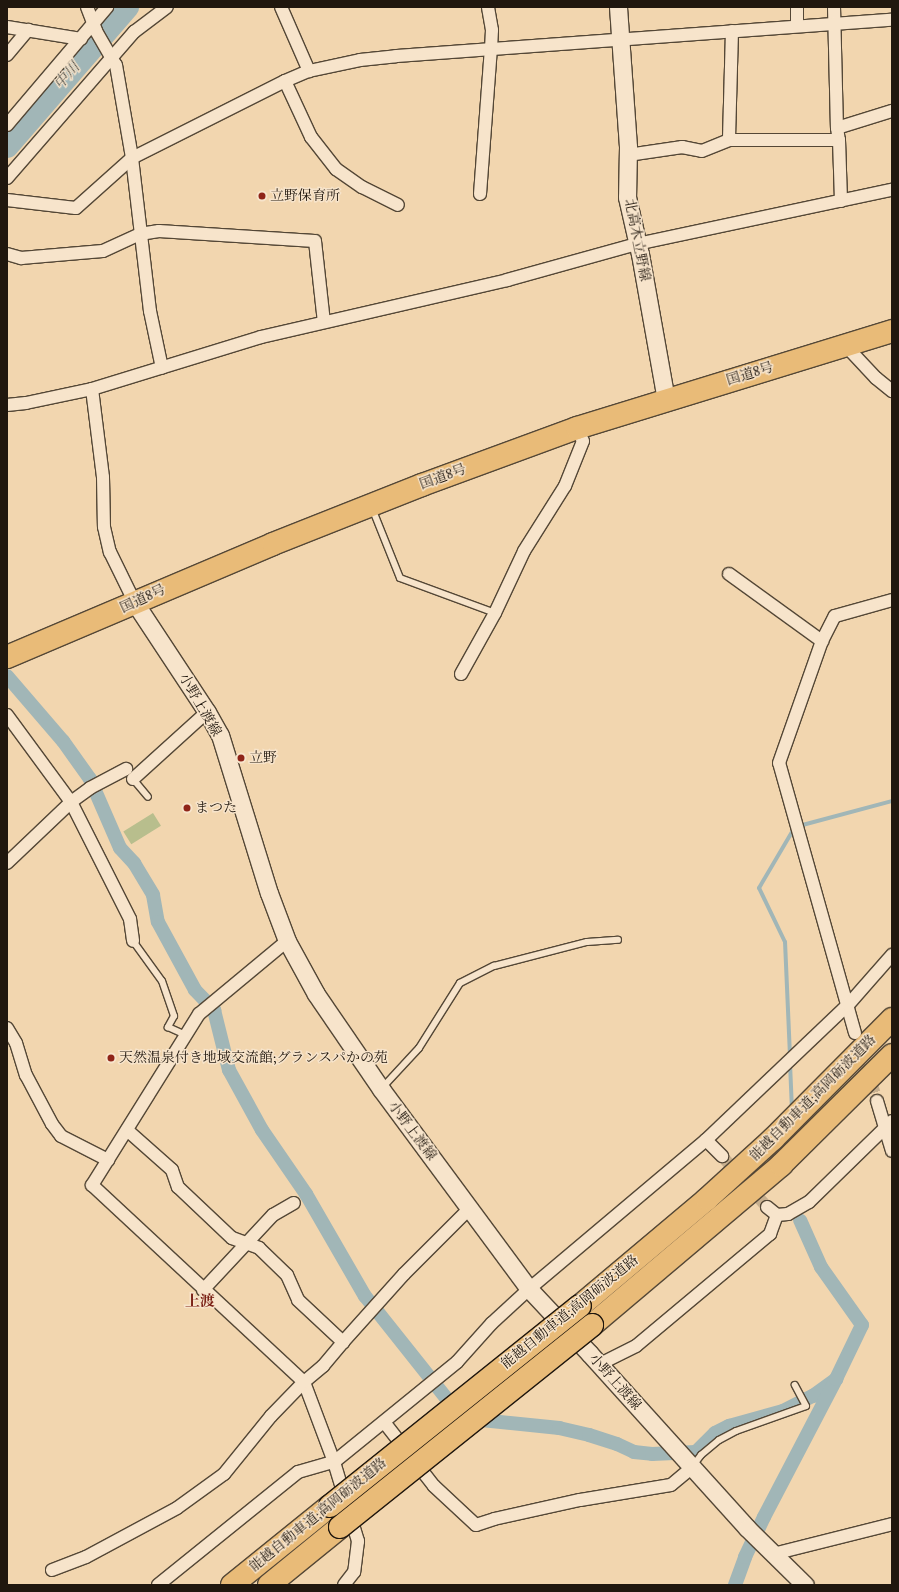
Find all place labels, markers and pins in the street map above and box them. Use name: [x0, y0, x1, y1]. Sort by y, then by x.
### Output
place label: 立野保育所: [270, 188, 340, 204]
marker: 立野保育所: [257, 191, 267, 201]
place label: 立野: [249, 750, 277, 766]
marker: 立野: [236, 753, 246, 763]
place label: まつた: [195, 800, 237, 816]
marker: まつた: [182, 803, 192, 813]
place label: 天然温泉付き地域交流館;グランスパかの苑: [119, 1050, 389, 1066]
marker: 天然温泉付き地域交流館;グランスパかの苑: [106, 1053, 116, 1063]

